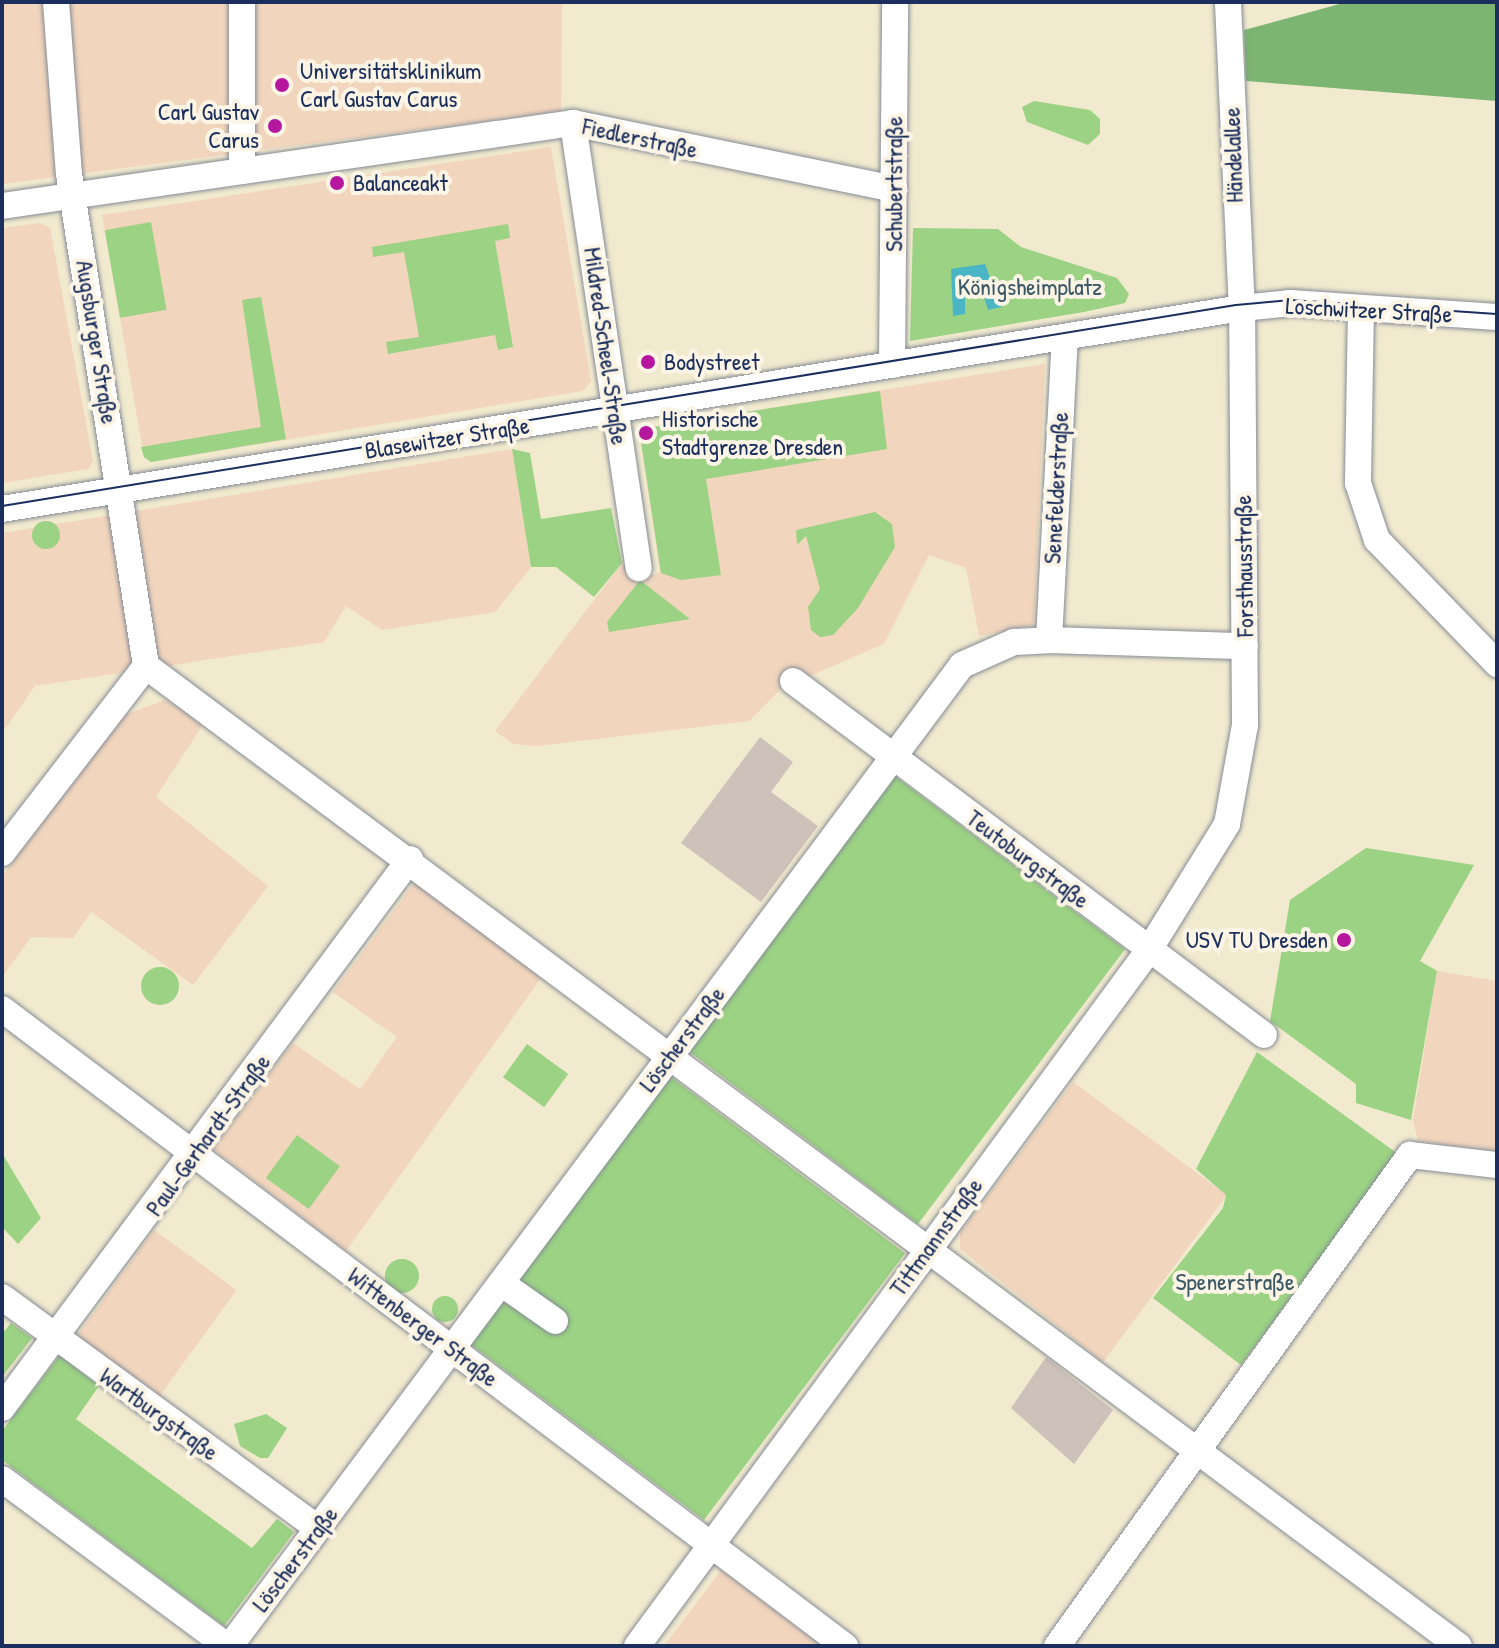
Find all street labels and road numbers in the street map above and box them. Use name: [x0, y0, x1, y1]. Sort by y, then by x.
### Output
street label: Händelallee: [1217, 107, 1249, 203]
street label: Fiedlerstraße: [580, 112, 700, 164]
street label: Schubertstraße: [880, 116, 908, 252]
street label: Mildred-Scheel-Straße: [578, 245, 634, 447]
street label: Augsburger Straße: [70, 258, 124, 426]
street label: Loschwitzer Straße: [1285, 291, 1453, 329]
street label: Blasewitzer Straße: [363, 411, 531, 465]
street label: Senefelderstraße: [1038, 411, 1074, 565]
street label: Forsthausstraße: [1228, 495, 1260, 637]
street label: Teutoburgstraße: [961, 804, 1095, 914]
street label: Löscherstraße: [633, 981, 731, 1097]
street label: Paul-Gerhardt-Straße: [140, 1048, 276, 1222]
street label: Tittmannstraße: [884, 1172, 988, 1302]
street label: Wittenberger Straße: [342, 1261, 504, 1393]
street label: Wartburgstraße: [94, 1361, 224, 1467]
street label: Löscherstraße: [246, 1501, 344, 1617]

